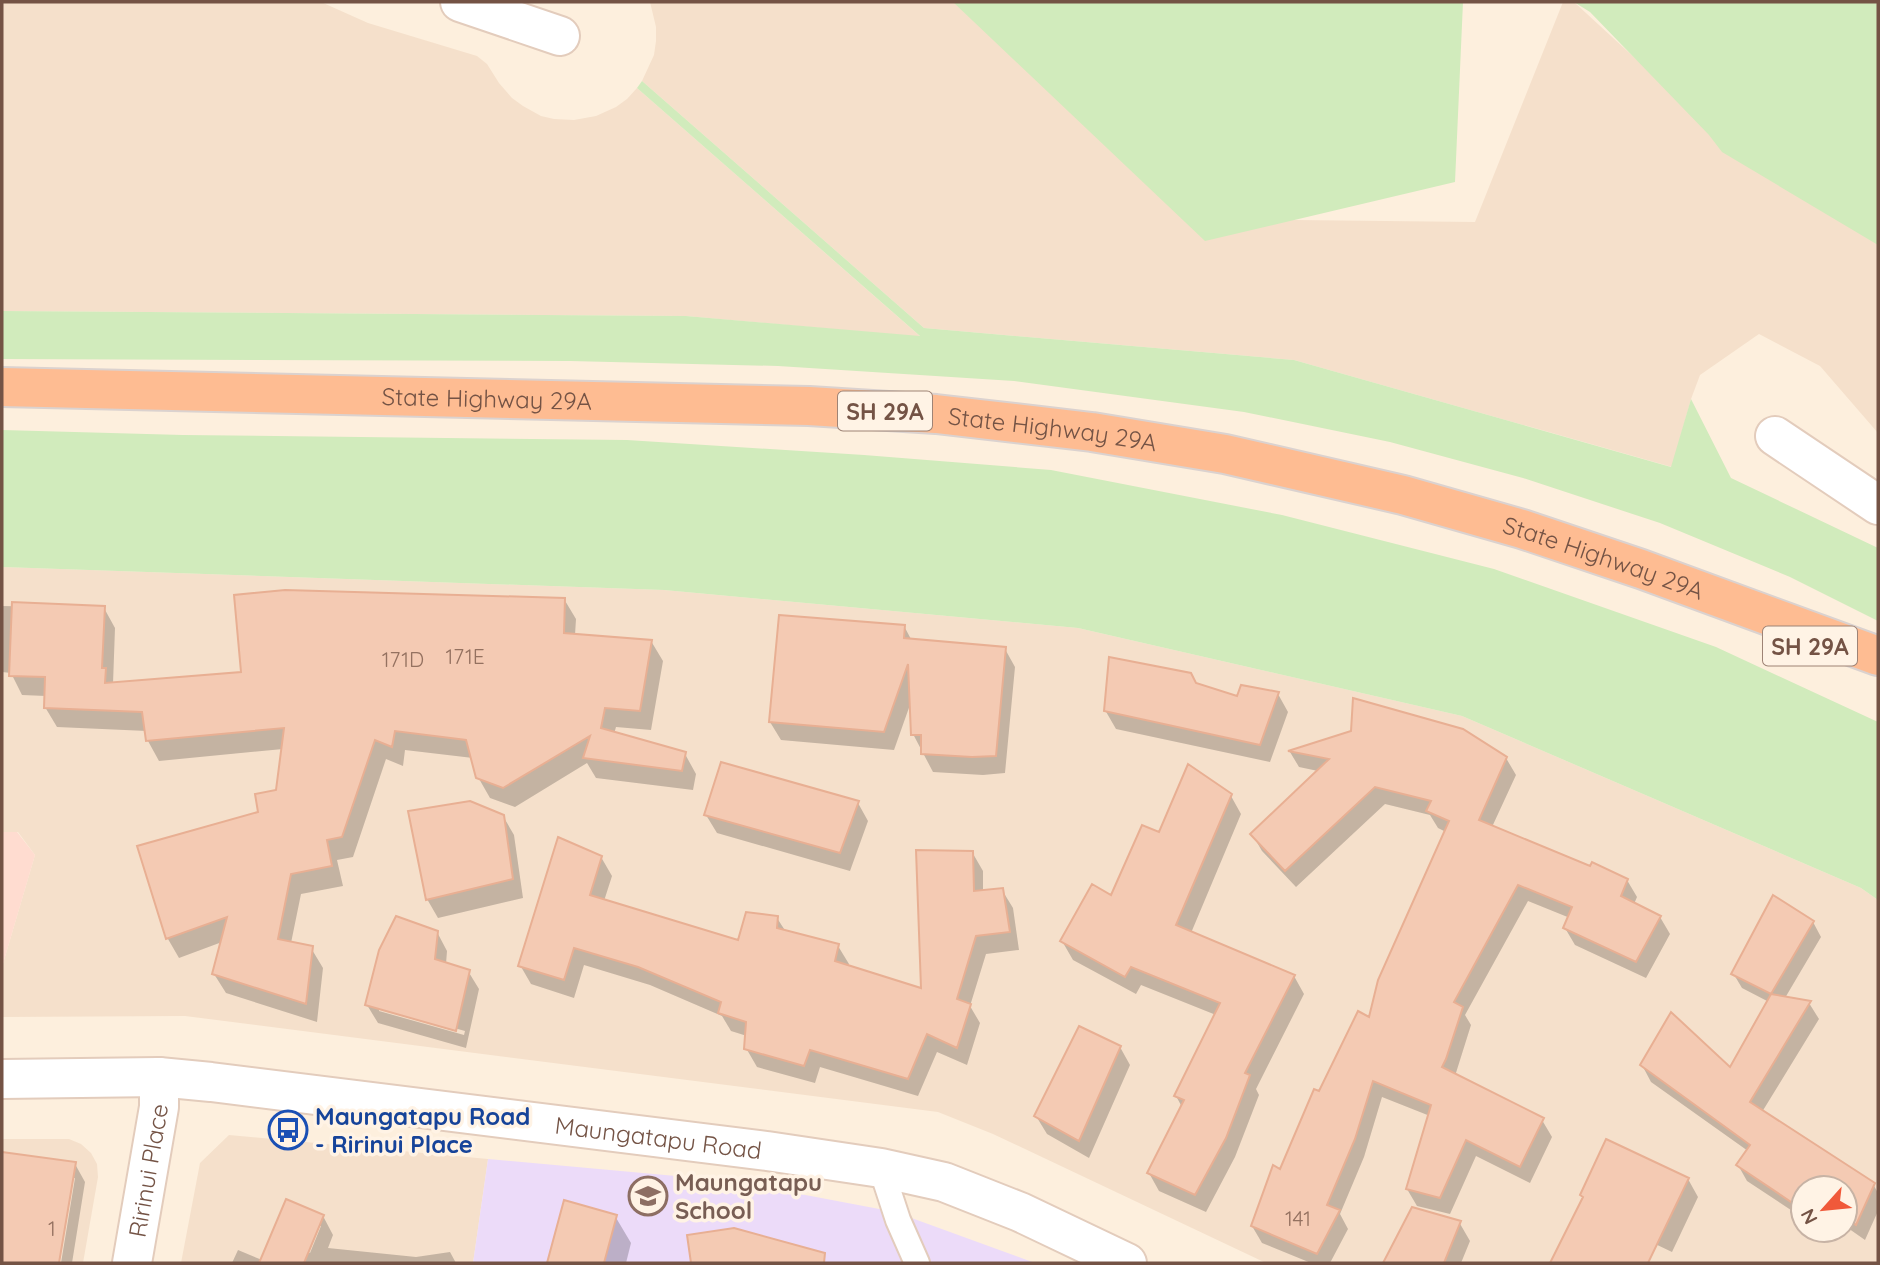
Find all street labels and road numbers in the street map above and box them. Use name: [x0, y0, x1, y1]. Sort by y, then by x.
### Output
street label: State Highway 29A: [381, 381, 592, 416]
road number: SH 29A: [838, 392, 932, 430]
street label: State Highway 29A: [946, 401, 1159, 458]
street label: State Highway 29A: [1500, 509, 1708, 606]
road number: SH 29A: [1763, 626, 1857, 666]
street label: Ririnui Place: [122, 1101, 174, 1240]
street label: Maungatapu Road: [553, 1110, 763, 1165]

